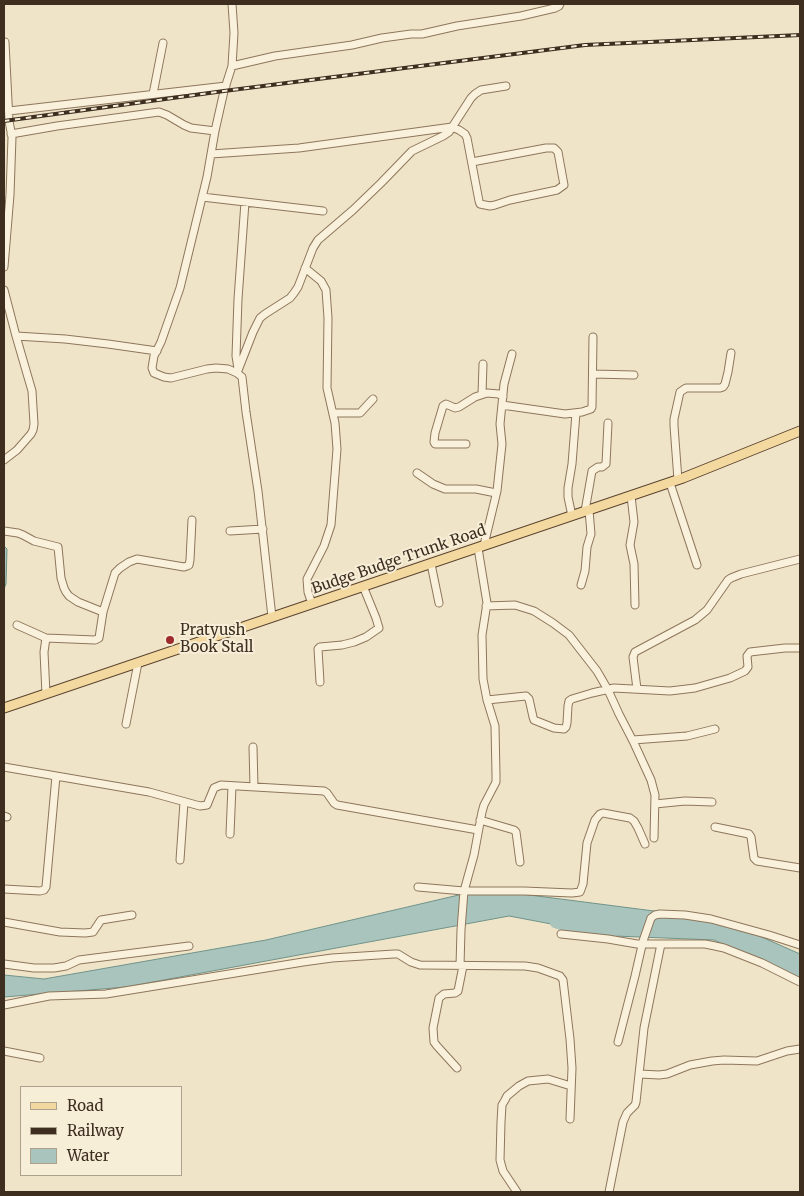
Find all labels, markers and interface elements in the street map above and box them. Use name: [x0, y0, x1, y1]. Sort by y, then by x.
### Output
street label: Budge Budge Trunk Road: [309, 522, 489, 598]
place label: Pratyush Book Stall: [180, 622, 253, 657]
marker: Pratyush Book Stall: [164, 634, 176, 646]
legend: [20, 1086, 182, 1176]
text: Road: [67, 1096, 103, 1115]
text: Railway: [67, 1121, 124, 1140]
text: Water: [67, 1146, 109, 1165]

